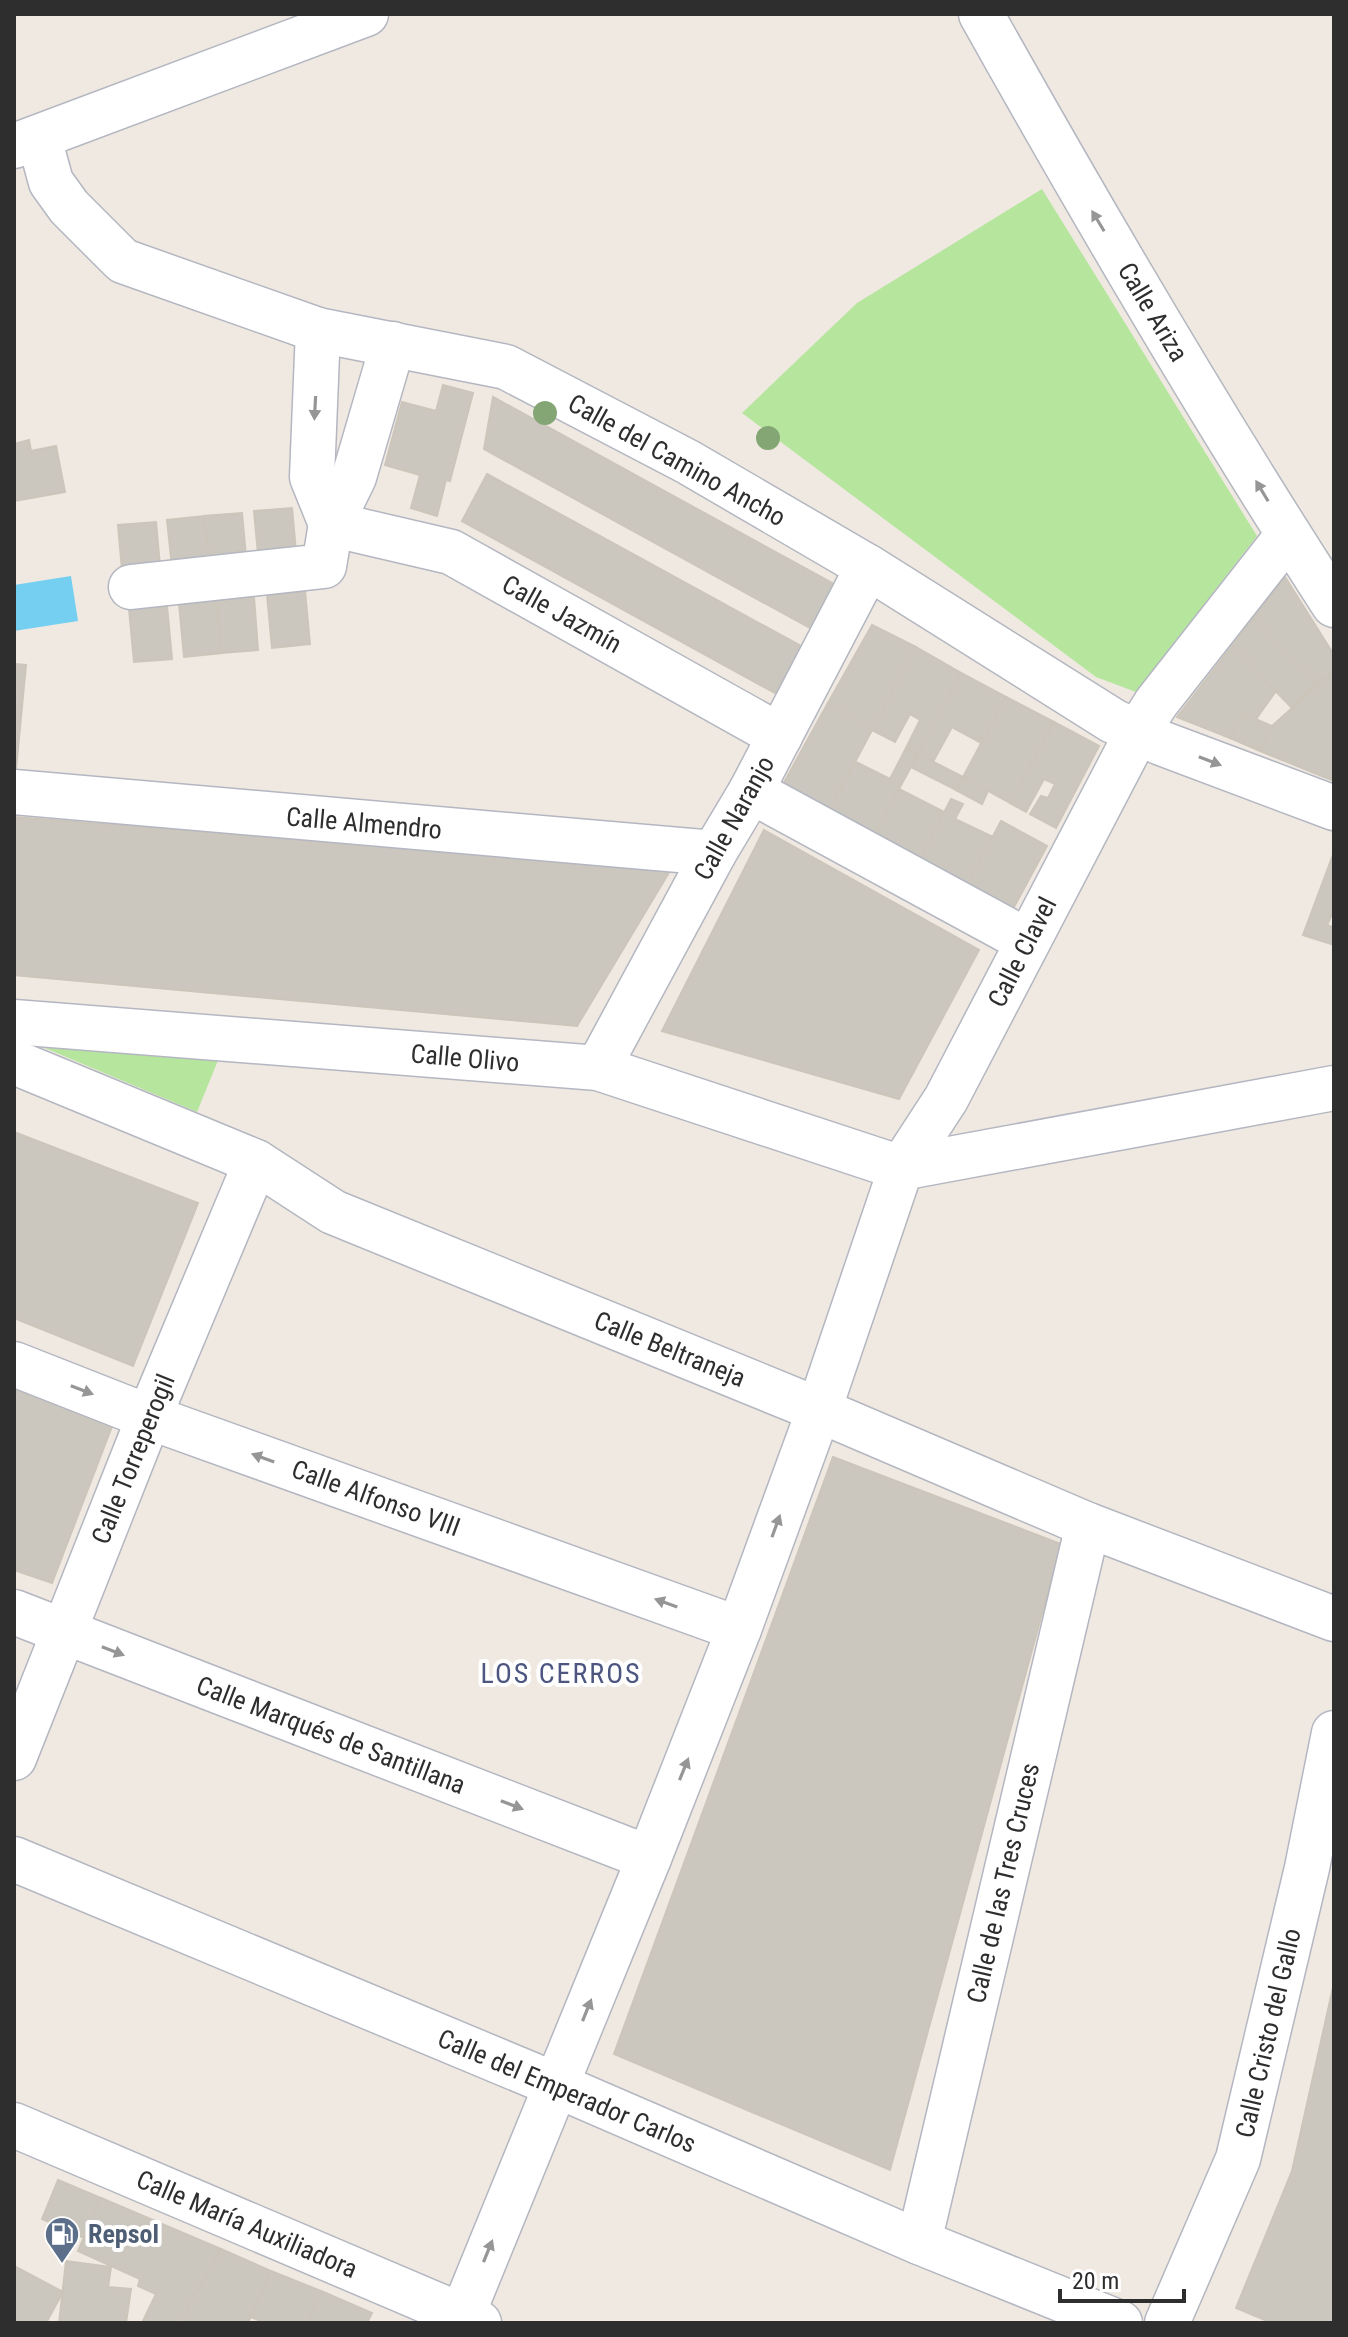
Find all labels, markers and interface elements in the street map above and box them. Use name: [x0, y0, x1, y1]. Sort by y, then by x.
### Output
one-way arrow: [1092, 210, 1106, 232]
street label: Calle Ariza: [1112, 257, 1194, 367]
street label: Calle del Camino Ancho: [563, 388, 791, 532]
one-way arrow: [308, 396, 321, 421]
one-way arrow: [1255, 480, 1269, 502]
street label: Calle Jazmín: [497, 569, 627, 659]
street label: Calle Naranjo: [688, 751, 780, 885]
one-way arrow: [1198, 755, 1222, 768]
street label: Calle Almendro: [285, 801, 443, 845]
street label: Calle Clavel: [982, 892, 1062, 1012]
street label: Calle Olivo: [409, 1038, 521, 1078]
street label: Calle Beltraneja: [590, 1305, 750, 1393]
street label: Calle Torreperogil: [85, 1370, 181, 1548]
one-way arrow: [70, 1384, 94, 1397]
one-way arrow: [251, 1451, 275, 1463]
street label: Calle Alfonso VIII: [288, 1454, 464, 1542]
one-way arrow: [771, 1514, 783, 1538]
one-way arrow: [654, 1596, 678, 1608]
one-way arrow: [101, 1644, 125, 1657]
district label: LOS CERROS: [480, 1657, 642, 1690]
street label: Calle Marqués de Santillana: [192, 1670, 470, 1800]
one-way arrow: [678, 1757, 691, 1781]
street label: Calle de las Tres Cruces: [961, 1760, 1045, 2006]
one-way arrow: [500, 1799, 524, 1812]
street label: Calle Cristo del Gallo: [1229, 1925, 1307, 2141]
one-way arrow: [581, 1998, 594, 2022]
street label: Calle del Emperador Carlos: [433, 2023, 701, 2159]
street label: Calle María Auxiliadora: [132, 2164, 362, 2284]
fuel station icon: Repsol: [43, 2215, 81, 2265]
place label: Repsol: [88, 2219, 159, 2249]
one-way arrow: [482, 2239, 495, 2263]
scale bar: [1060, 2253, 1184, 2303]
text: 20 m: [1072, 2267, 1119, 2295]

